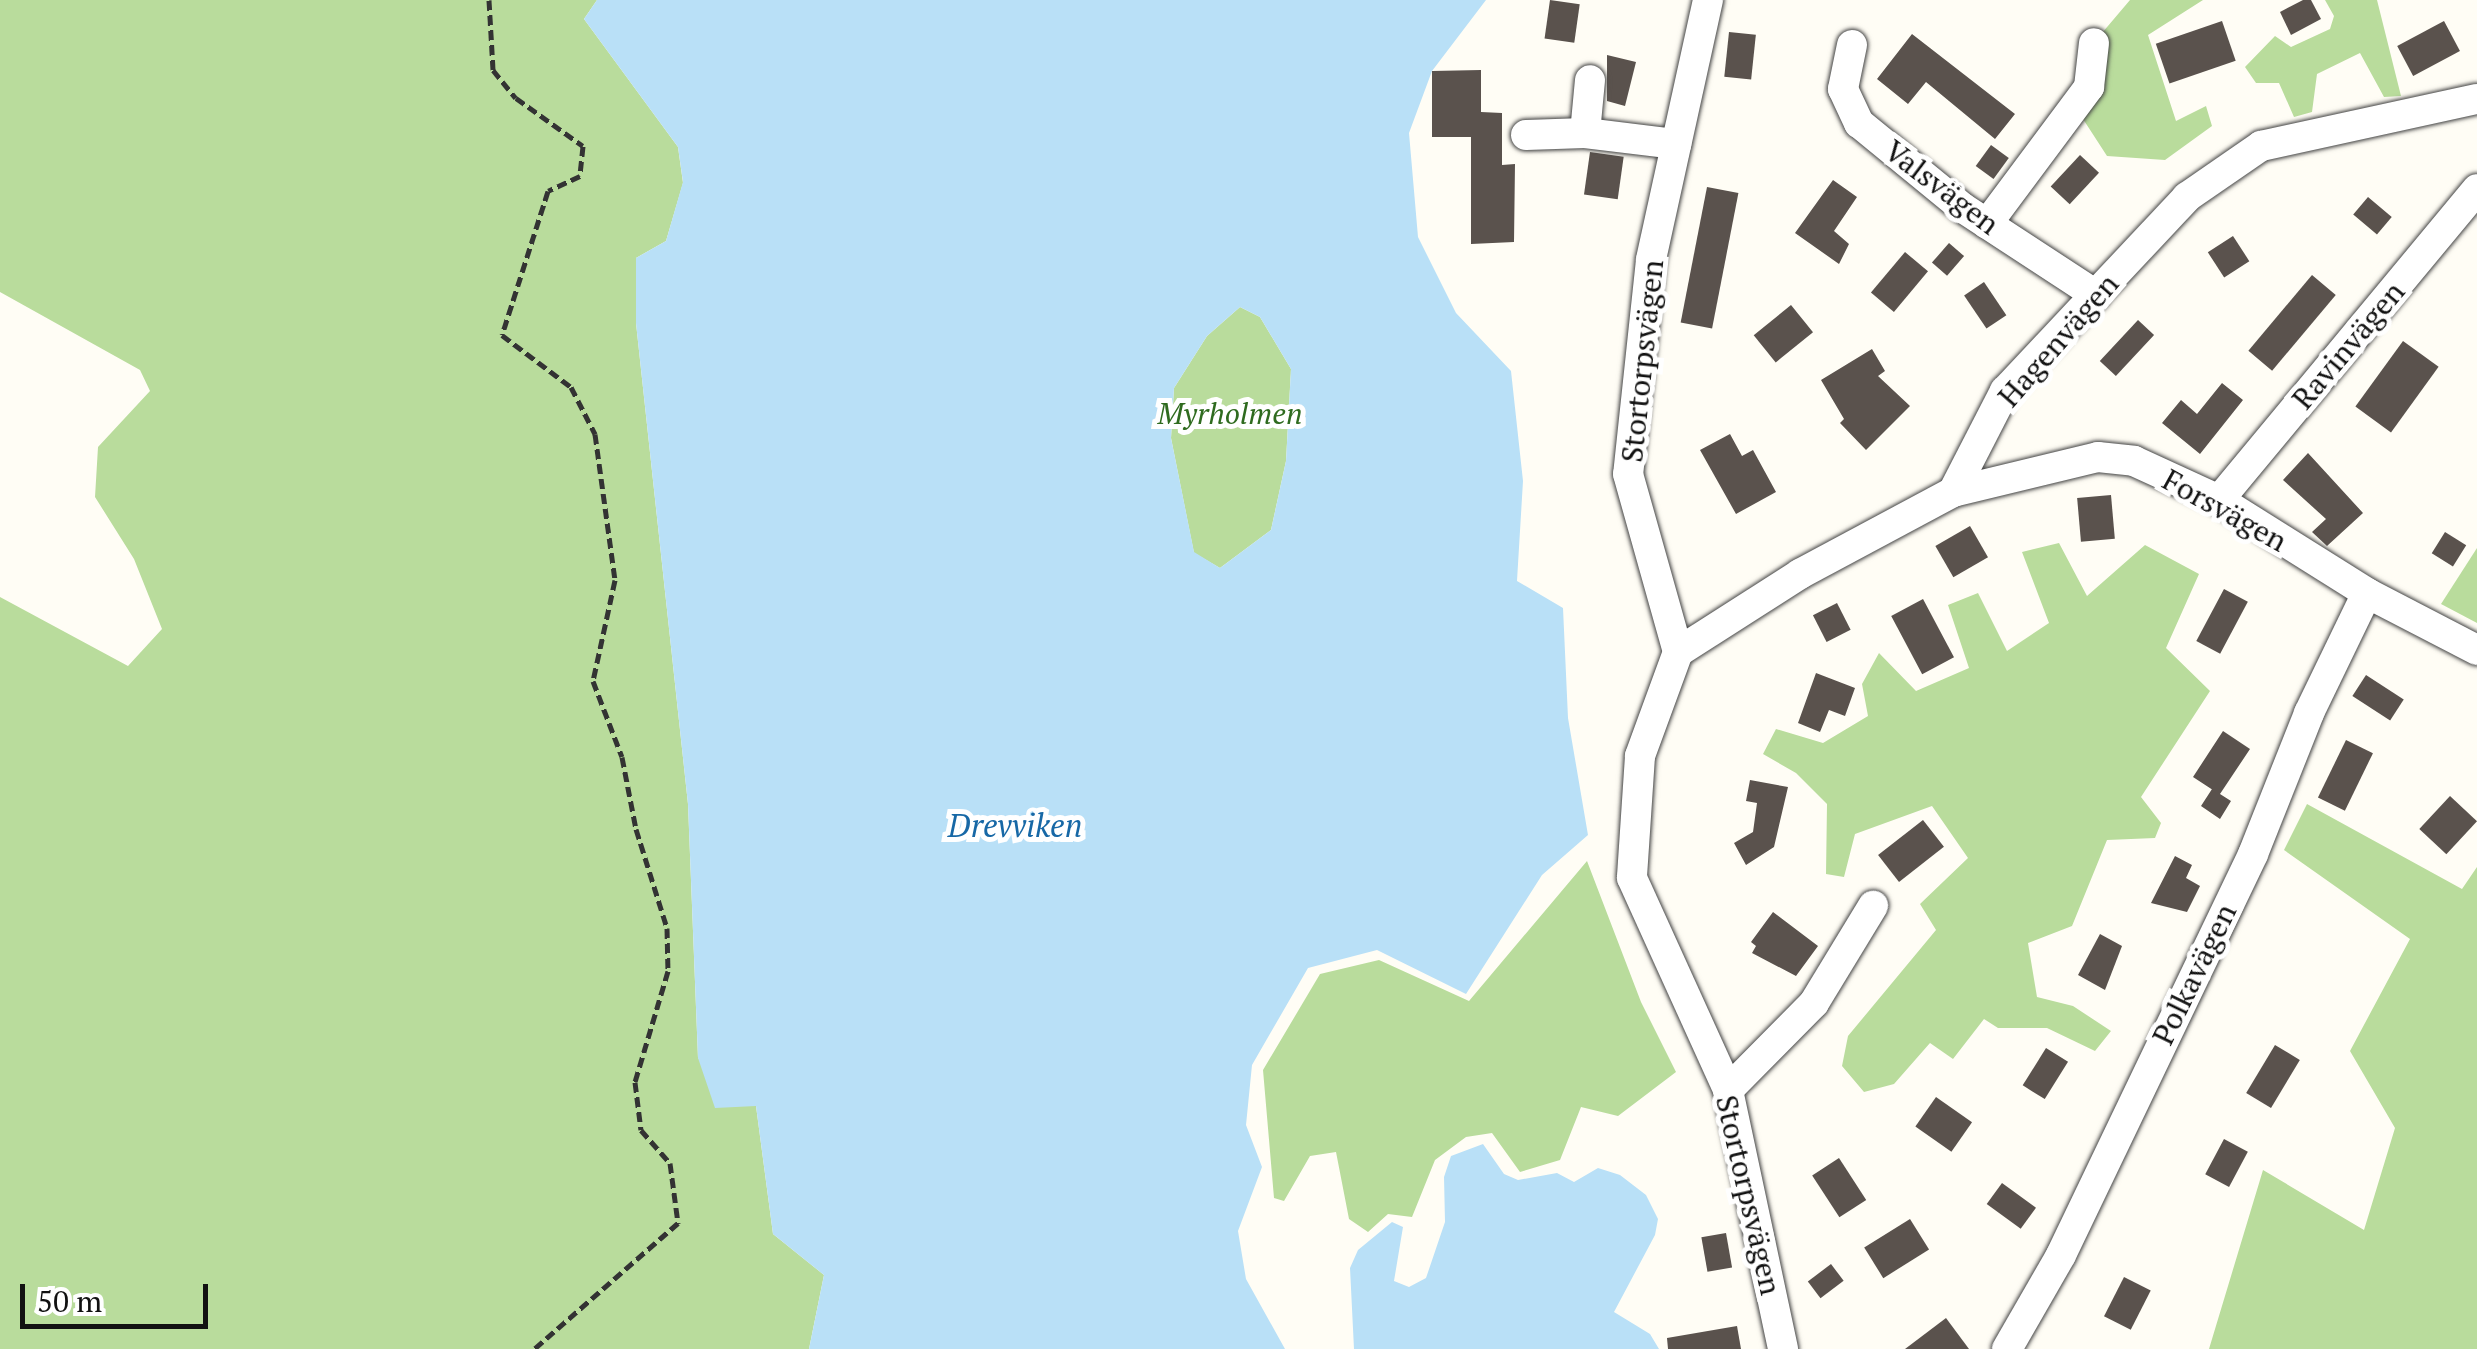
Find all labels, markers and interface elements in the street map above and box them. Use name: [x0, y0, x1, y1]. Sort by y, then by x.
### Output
street label: Valsvägen: [1878, 132, 2006, 242]
street label: Stortorpsvägen: [1613, 258, 1671, 464]
street label: Hagenvägen: [1990, 266, 2126, 414]
street label: Ravinvägen: [2284, 274, 2412, 416]
park label: Myrholmen: [1158, 395, 1302, 431]
street label: Forsvägen: [2157, 461, 2293, 559]
water label: Drevviken: [948, 806, 1082, 844]
street label: Polkavägen: [2144, 898, 2244, 1050]
street label: Stortorpsvägen: [1709, 1092, 1789, 1298]
scale bar: [25, 1264, 212, 1326]
text: 50 m: [37, 1281, 102, 1321]

